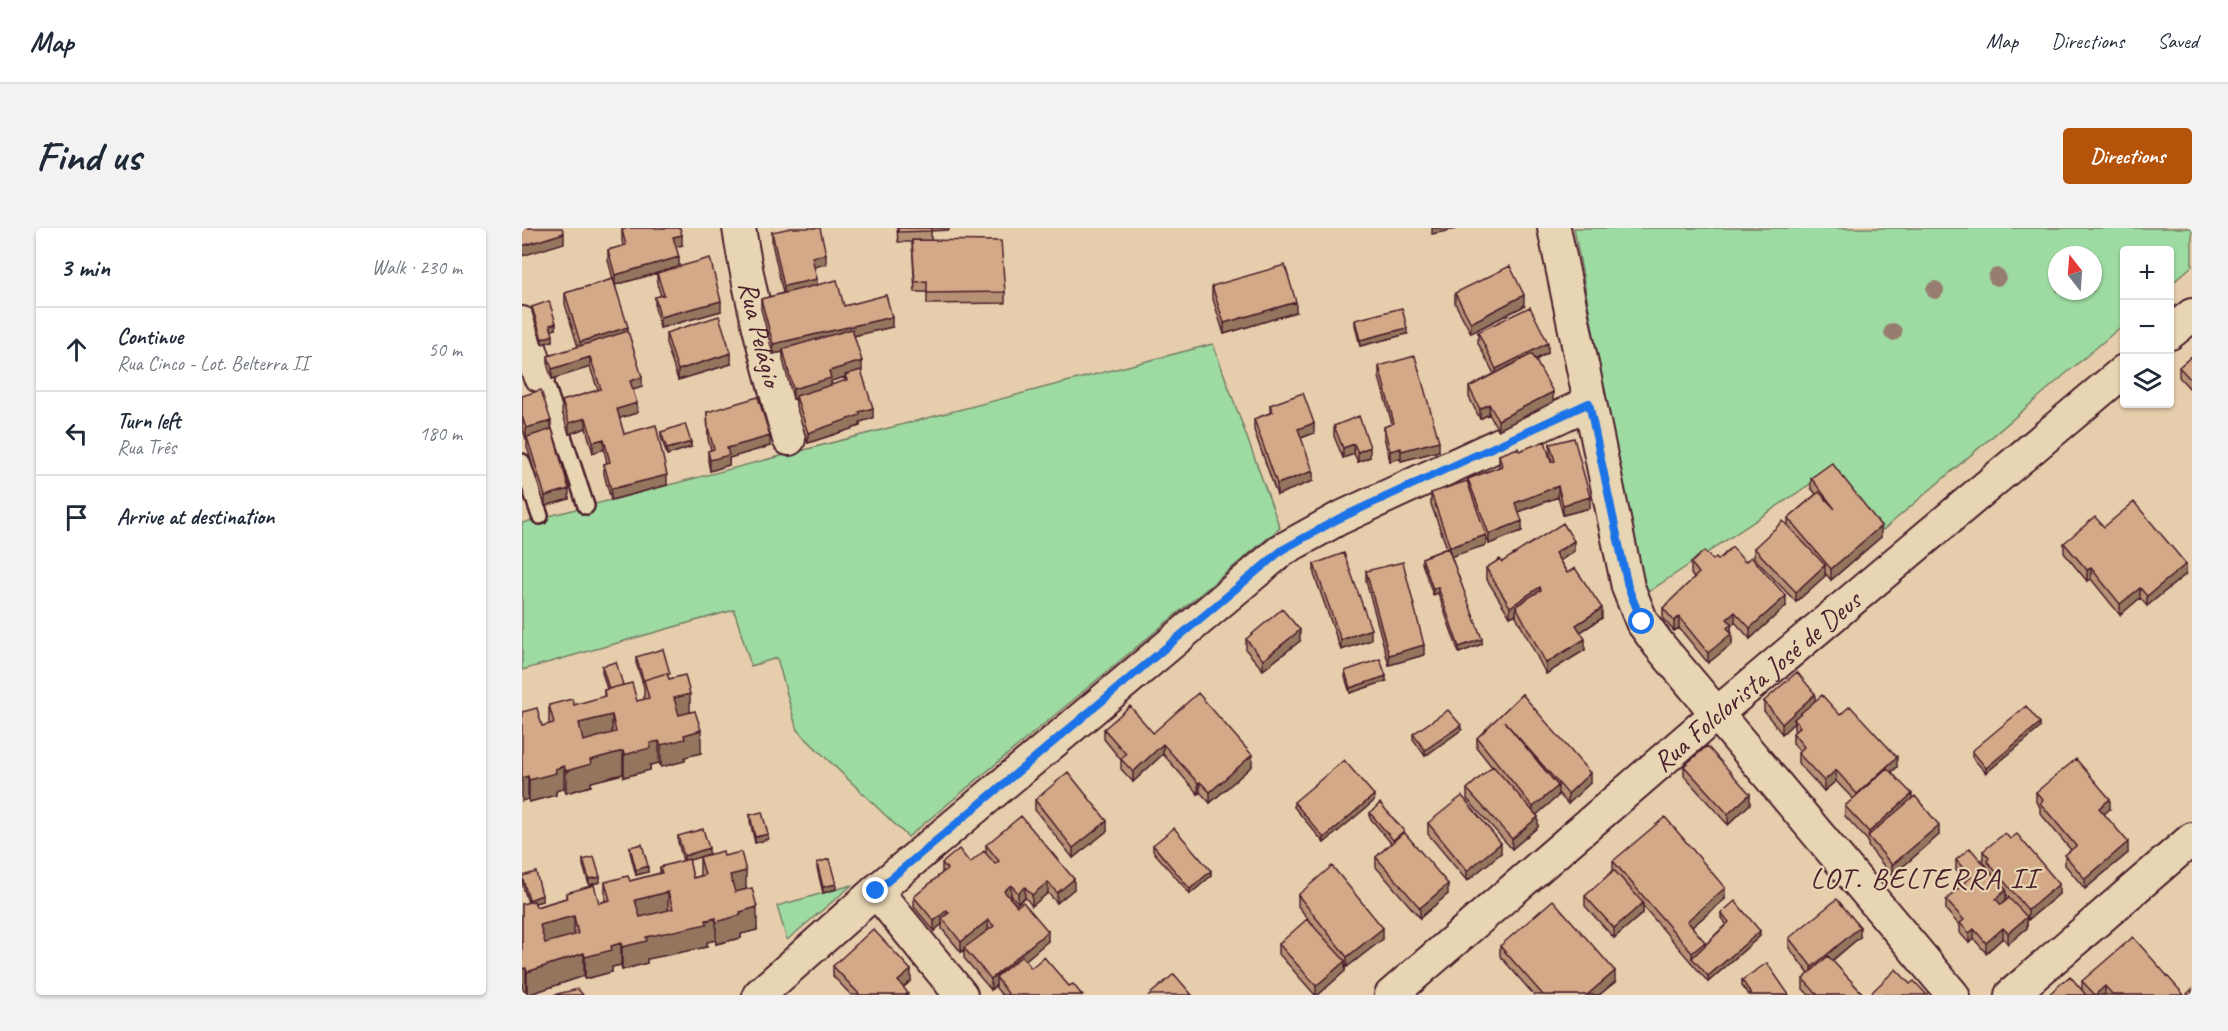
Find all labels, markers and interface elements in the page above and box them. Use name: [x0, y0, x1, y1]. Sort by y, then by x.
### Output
text: Map: [30, 24, 73, 59]
text: Map: [1986, 28, 2018, 54]
text: Directions: [2051, 28, 2124, 54]
text: Saved: [2157, 28, 2198, 54]
button: Directions: [2063, 128, 2192, 184]
text: Find us: [36, 130, 141, 183]
north arrow: [2048, 246, 2102, 300]
map controls: [2120, 246, 2174, 408]
button: +: [2120, 246, 2174, 300]
text: 3 min: [60, 251, 110, 284]
text: Walk · 230 m: [372, 255, 462, 280]
street label: Rua Pelágio: [731, 278, 791, 393]
button: −: [2120, 300, 2174, 354]
text: Continue: [117, 323, 183, 351]
icon: ahead: [60, 333, 93, 366]
text: 50 m: [428, 337, 462, 362]
text: Rua Cinco - Lot. Belterra II: [117, 351, 309, 376]
button: layers: [2120, 354, 2174, 408]
text: Turn left: [117, 407, 181, 435]
icon: left: [60, 417, 93, 450]
text: 180 m: [419, 421, 462, 446]
text: Rua Três: [117, 435, 176, 460]
icon: arrive: [60, 501, 93, 534]
text: Arrive at destination: [117, 503, 274, 531]
street label: Rua Folclorista José de Deus: [1645, 581, 1870, 779]
route start: [1628, 608, 1654, 634]
district label: LOT. BELTERRA II: [1810, 859, 2043, 897]
route end: [862, 877, 888, 903]

